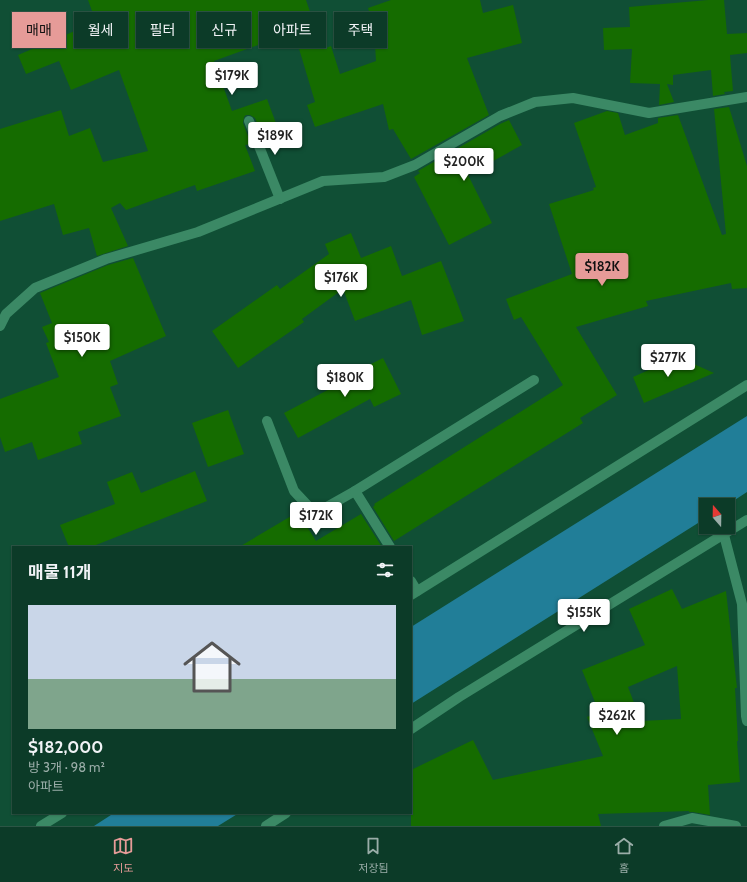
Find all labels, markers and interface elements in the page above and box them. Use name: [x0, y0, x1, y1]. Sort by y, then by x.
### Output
chip: 매매: [12, 12, 66, 48]
chip: 월세: [74, 12, 128, 48]
chip: 필터: [136, 12, 189, 48]
chip: 신규: [197, 12, 251, 48]
chip: 아파트: [259, 12, 326, 48]
chip: 주택: [334, 12, 387, 48]
pin: $179K: [204, 62, 260, 96]
text: $179K: [215, 67, 249, 83]
pin: $189K: [247, 122, 303, 156]
text: $189K: [257, 127, 293, 143]
pin: $200K: [436, 148, 492, 182]
text: $200K: [444, 153, 484, 169]
pin: $182K: [574, 253, 630, 287]
text: $182K: [584, 258, 620, 274]
pin: $176K: [313, 264, 369, 298]
text: $176K: [324, 269, 358, 285]
pin: $150K: [54, 324, 110, 358]
text: $150K: [64, 329, 100, 345]
pin: $277K: [640, 344, 696, 378]
text: $277K: [650, 349, 686, 365]
pin: $180K: [317, 364, 373, 398]
text: $180K: [326, 369, 364, 385]
north arrow: [699, 498, 735, 534]
map controls: [699, 498, 735, 534]
pin: $172K: [288, 502, 344, 536]
text: $172K: [299, 507, 333, 523]
icon: filters: [374, 559, 396, 581]
text: 매물 11개: [28, 562, 91, 582]
pin: $155K: [556, 599, 612, 633]
text: $155K: [567, 604, 601, 620]
icon: home: [176, 631, 248, 703]
pin: $262K: [589, 702, 645, 736]
text: $262K: [599, 707, 635, 723]
text: $182,000: [28, 737, 103, 757]
text: 방 3개 · 98 m²: [28, 759, 105, 775]
text: 아파트: [28, 778, 64, 794]
tab: 지도: [112, 835, 134, 875]
tab: 저장됨: [358, 835, 389, 875]
tab: 홈: [613, 835, 635, 875]

